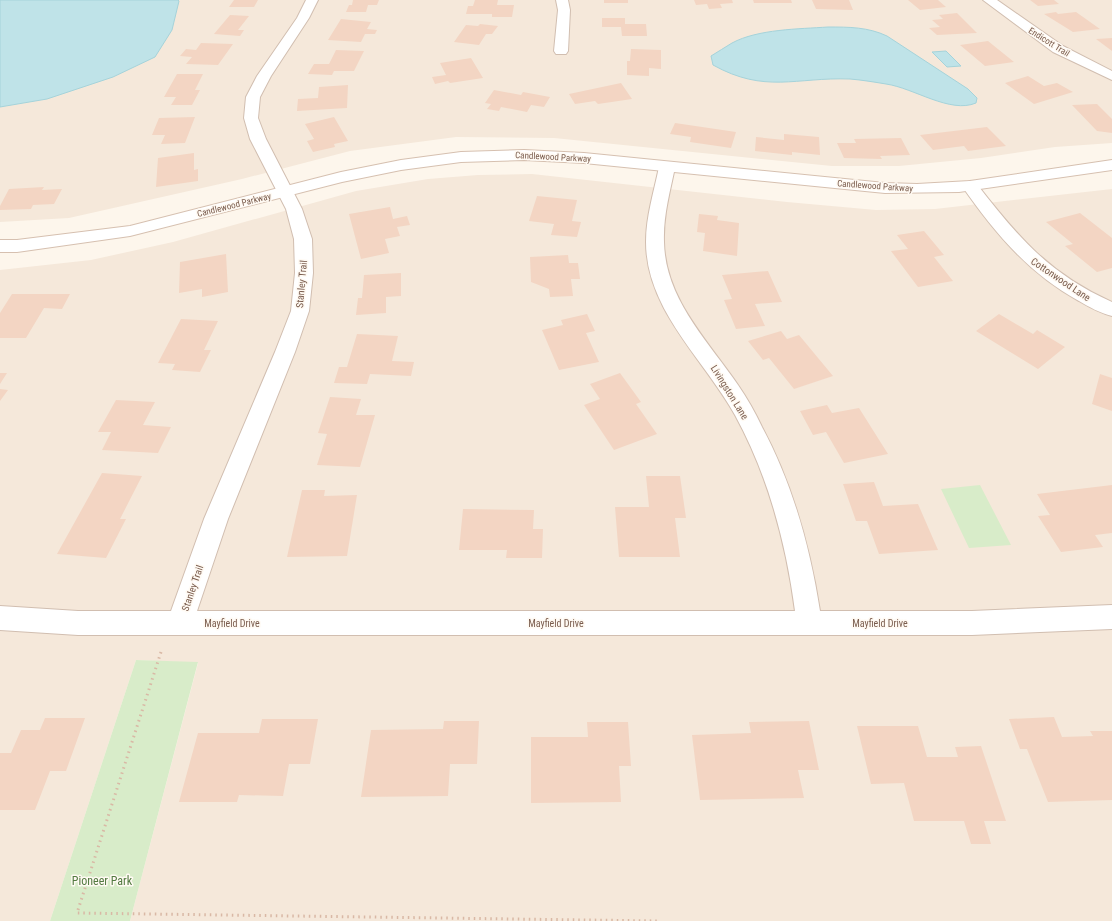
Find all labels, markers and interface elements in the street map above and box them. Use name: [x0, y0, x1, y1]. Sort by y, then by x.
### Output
street label: Endicott Trail: [1027, 25, 1071, 59]
street label: Candlewood Parkway: [515, 150, 591, 164]
street label: Candlewood Parkway: [837, 178, 913, 194]
street label: Candlewood Parkway: [196, 191, 272, 219]
street label: Cottonwood Lane: [1029, 255, 1093, 304]
street label: Stanley Trail: [294, 260, 309, 308]
street label: Livingston Lane: [708, 363, 751, 422]
street label: Stanley Trail: [179, 564, 205, 613]
street label: Mayfield Drive: [204, 618, 260, 629]
street label: Mayfield Drive: [528, 618, 584, 629]
street label: Mayfield Drive: [852, 618, 908, 629]
park label: Pioneer Park: [72, 874, 133, 888]

